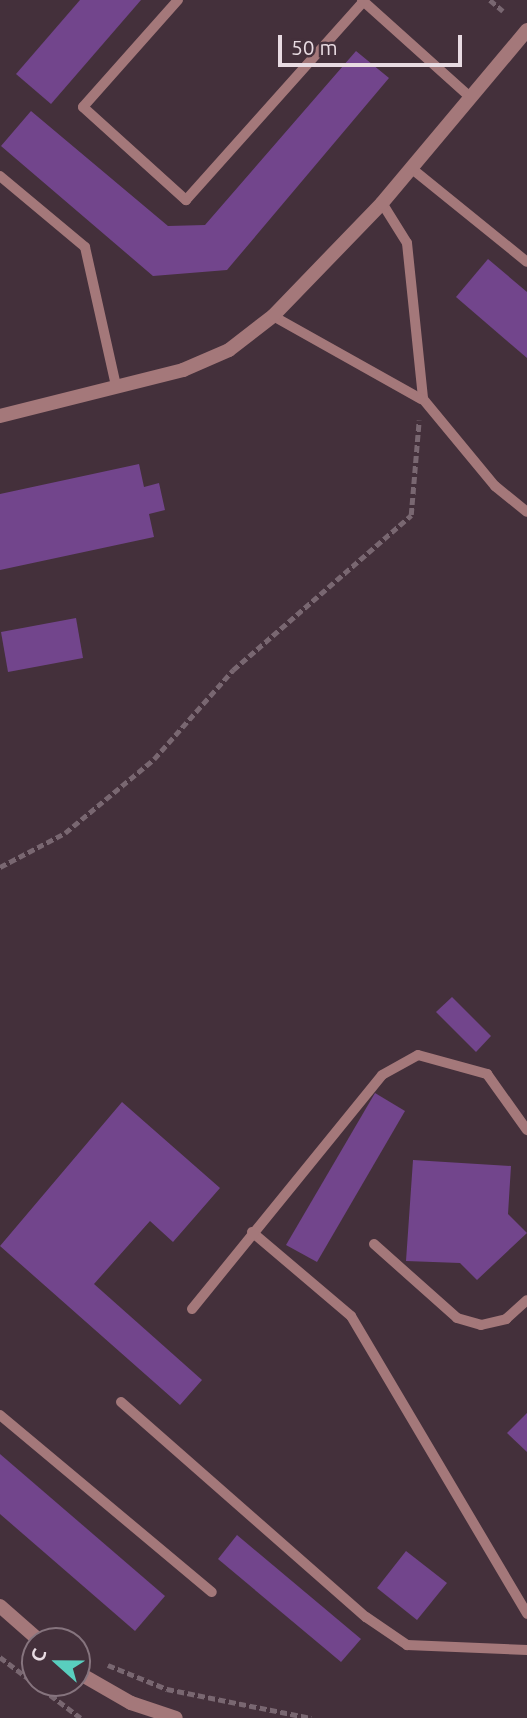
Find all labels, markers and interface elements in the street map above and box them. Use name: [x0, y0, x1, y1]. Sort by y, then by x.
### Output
scale bar: [282, 21, 466, 65]
text: 50 m: [291, 35, 338, 59]
north arrow: [21, 1627, 91, 1697]
text: С: [26, 1646, 51, 1665]

